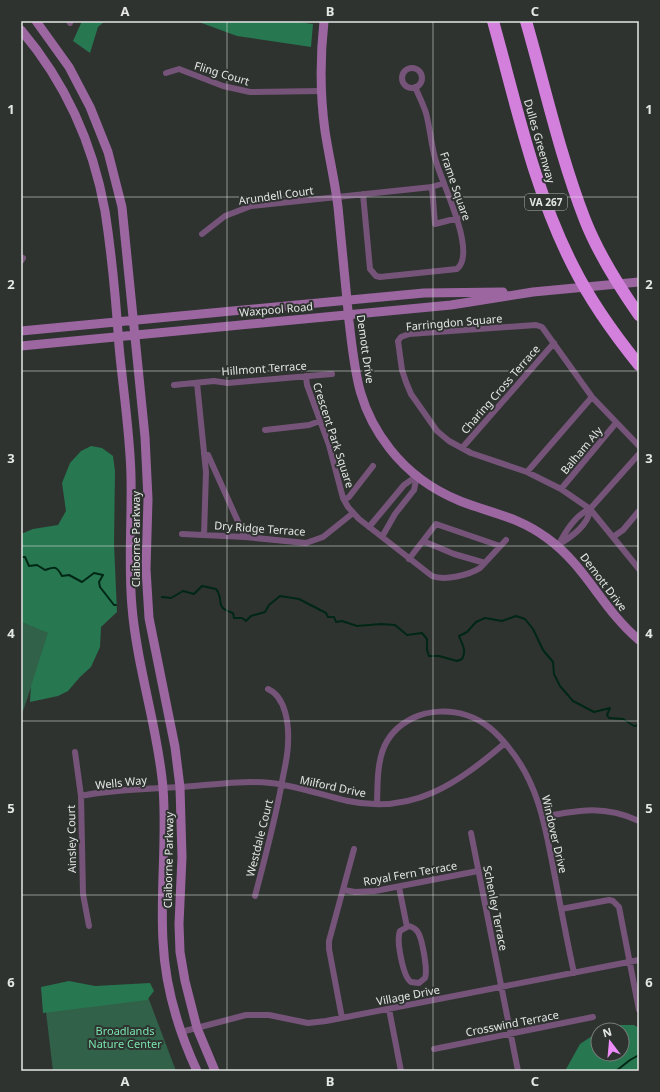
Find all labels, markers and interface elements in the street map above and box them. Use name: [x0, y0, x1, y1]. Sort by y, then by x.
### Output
text: A: [121, 2, 130, 20]
text: B: [326, 2, 334, 20]
text: C: [531, 2, 539, 20]
street label: Fling Court: [193, 58, 251, 88]
street label: Dulles Greenway: [521, 97, 559, 185]
text: 1: [7, 100, 15, 118]
text: 1: [645, 100, 653, 118]
street label: Frame Square: [437, 150, 475, 222]
street label: Arundell Court: [238, 182, 314, 208]
road number: VA 267: [525, 194, 567, 210]
text: 2: [7, 275, 15, 293]
text: 2: [645, 275, 653, 293]
street label: Waxpool Road: [238, 298, 314, 320]
street label: Farringdon Square: [405, 310, 503, 334]
street label: Demott Drive: [354, 314, 378, 384]
street label: Charing Cross Terrace: [457, 341, 543, 437]
street label: Hillmont Terrace: [221, 358, 307, 378]
street label: Crescent Park Square: [310, 380, 358, 490]
street label: Balham Aly: [557, 423, 606, 477]
text: 3: [7, 449, 15, 467]
text: 3: [645, 449, 653, 467]
street label: Claiborne Parkway: [128, 490, 143, 587]
street label: Dry Ridge Terrace: [214, 517, 306, 539]
street label: Demott Drive: [577, 550, 631, 614]
text: 4: [7, 624, 15, 642]
text: 4: [645, 624, 653, 642]
street label: Wells Way: [94, 772, 148, 792]
street label: Milford Drive: [299, 772, 367, 800]
street label: Windover Drive: [539, 794, 571, 874]
street label: Westdale Court: [242, 798, 276, 878]
text: 5: [7, 799, 15, 817]
text: 5: [645, 799, 653, 817]
street label: Ainsley Court: [63, 805, 79, 873]
street label: Claiborne Parkway: [160, 811, 176, 908]
street label: Royal Fern Terrace: [362, 857, 458, 889]
street label: Schenley Terrace: [480, 864, 512, 952]
text: 6: [7, 973, 15, 991]
text: 6: [645, 973, 653, 991]
street label: Village Drive: [375, 982, 441, 1008]
street label: Crosswind Terrace: [464, 1007, 560, 1039]
north arrow: [590, 1022, 630, 1062]
park label: Broadlands Nature Center: [88, 1023, 162, 1051]
text: N: [601, 1023, 613, 1040]
text: A: [121, 1072, 130, 1090]
text: B: [326, 1072, 334, 1090]
text: C: [531, 1072, 539, 1090]

